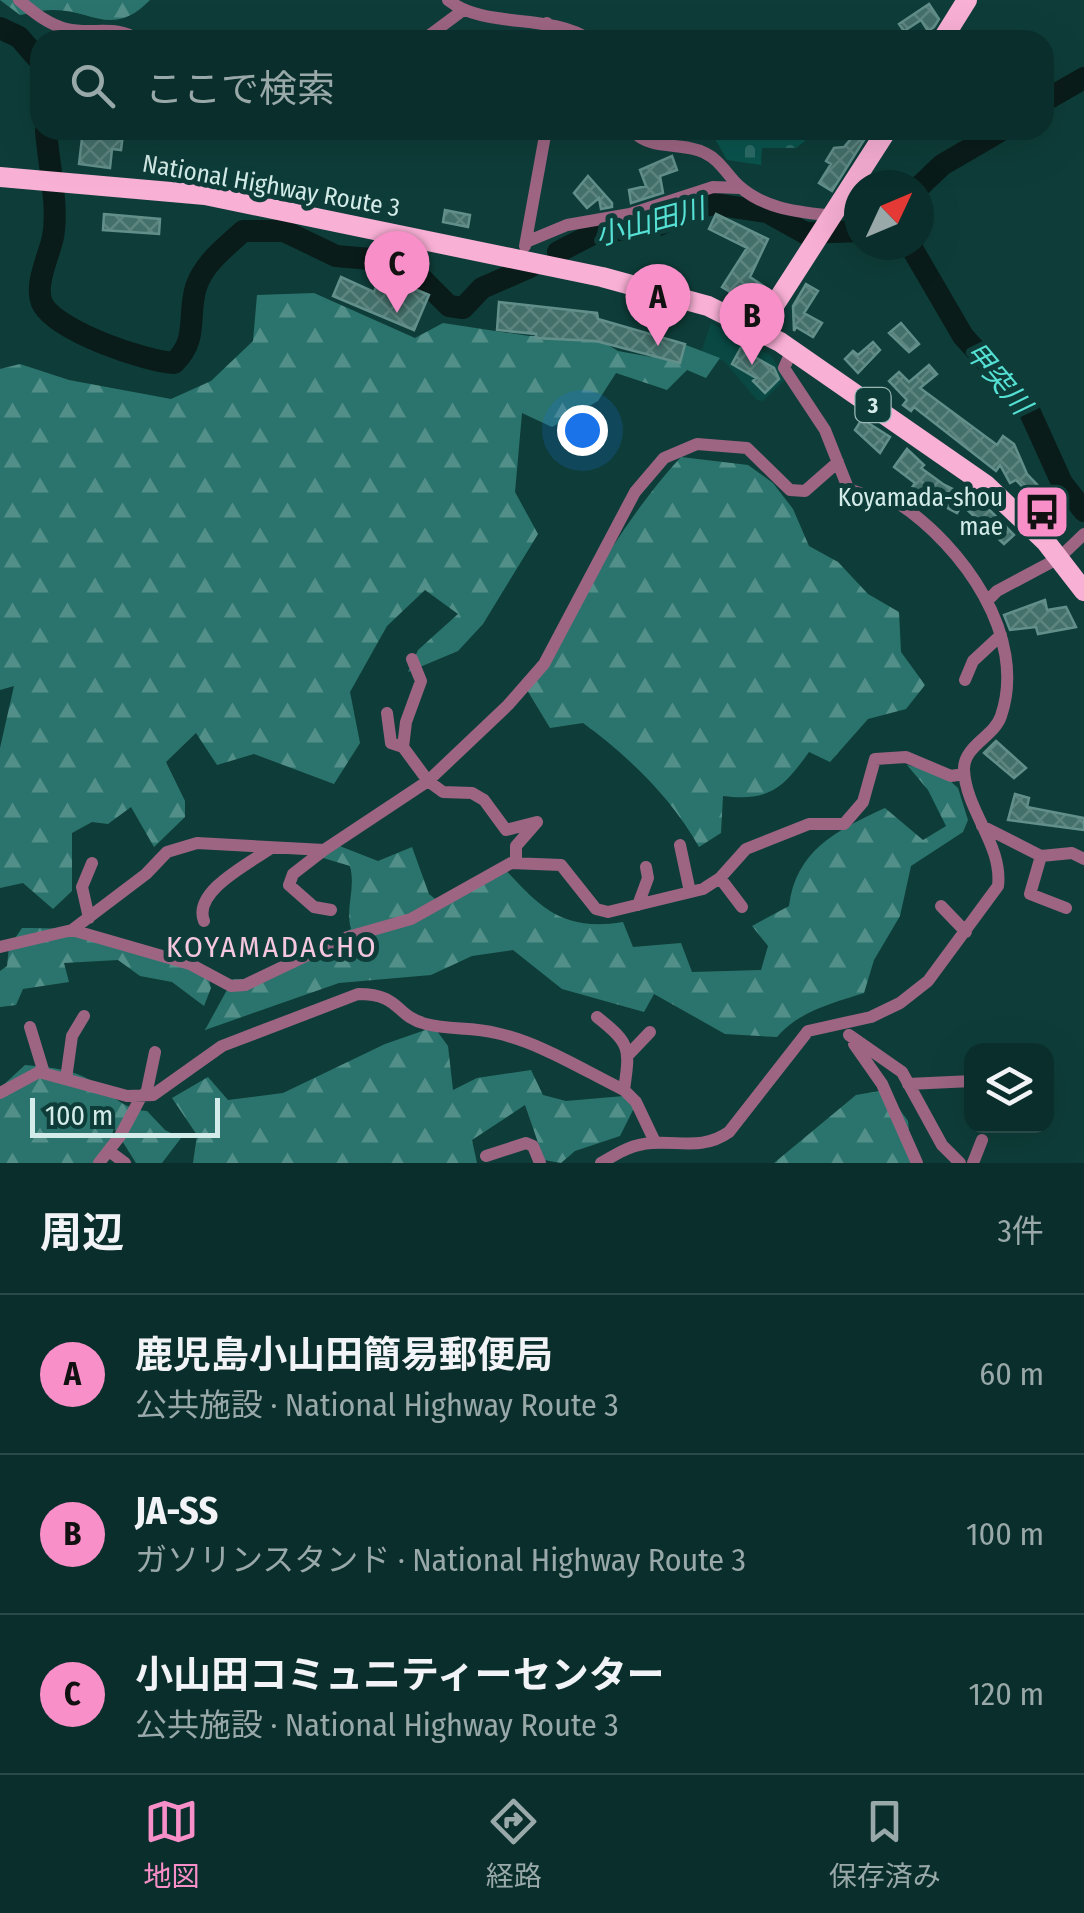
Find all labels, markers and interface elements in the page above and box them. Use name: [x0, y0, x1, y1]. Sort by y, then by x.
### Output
search box: [30, 30, 1054, 140]
icon: search: [65, 58, 120, 113]
text: ここで検索: [145, 66, 335, 112]
street label: National Highway Route 3: [140, 149, 402, 223]
north arrow: [844, 170, 934, 260]
water label: 小山田川: [592, 191, 711, 252]
pin: C: [364, 230, 430, 313]
pin: A: [626, 264, 690, 346]
pin: B: [720, 282, 784, 365]
water label: 甲突川: [958, 335, 1040, 423]
road number: 3: [856, 388, 890, 422]
your location: [557, 405, 608, 456]
bus stop icon: Koyamada-shou mae: [1012, 482, 1072, 542]
place label: Koyamada-shou mae: [838, 483, 1003, 542]
district label: KOYAMADACHO: [166, 929, 378, 965]
map controls: [964, 1043, 1054, 1133]
button: layers: [964, 1043, 1054, 1133]
scale bar: [30, 1093, 220, 1138]
text: 100 m: [45, 1099, 113, 1132]
text: 周辺: [40, 1208, 124, 1258]
text: 3件: [998, 1212, 1044, 1250]
text: 鹿児島小山田簡易郵便局: [135, 1332, 553, 1378]
text: A: [64, 1355, 81, 1393]
text: 60 m: [979, 1355, 1044, 1393]
text: 公共施設 · National Highway Route 3: [135, 1386, 619, 1424]
text: JA-SS: [135, 1488, 218, 1534]
text: B: [64, 1515, 81, 1553]
text: 100 m: [966, 1515, 1044, 1553]
text: ガソリンスタンド · National Highway Route 3: [135, 1541, 746, 1579]
text: 小山田コミュニティーセンター: [135, 1652, 665, 1698]
text: C: [64, 1675, 81, 1713]
text: 120 m: [969, 1675, 1044, 1713]
text: 公共施設 · National Highway Route 3: [135, 1706, 619, 1744]
tab: 地図: [143, 1794, 199, 1894]
tab: 経路: [486, 1794, 542, 1894]
tab: 保存済み: [829, 1794, 941, 1894]

